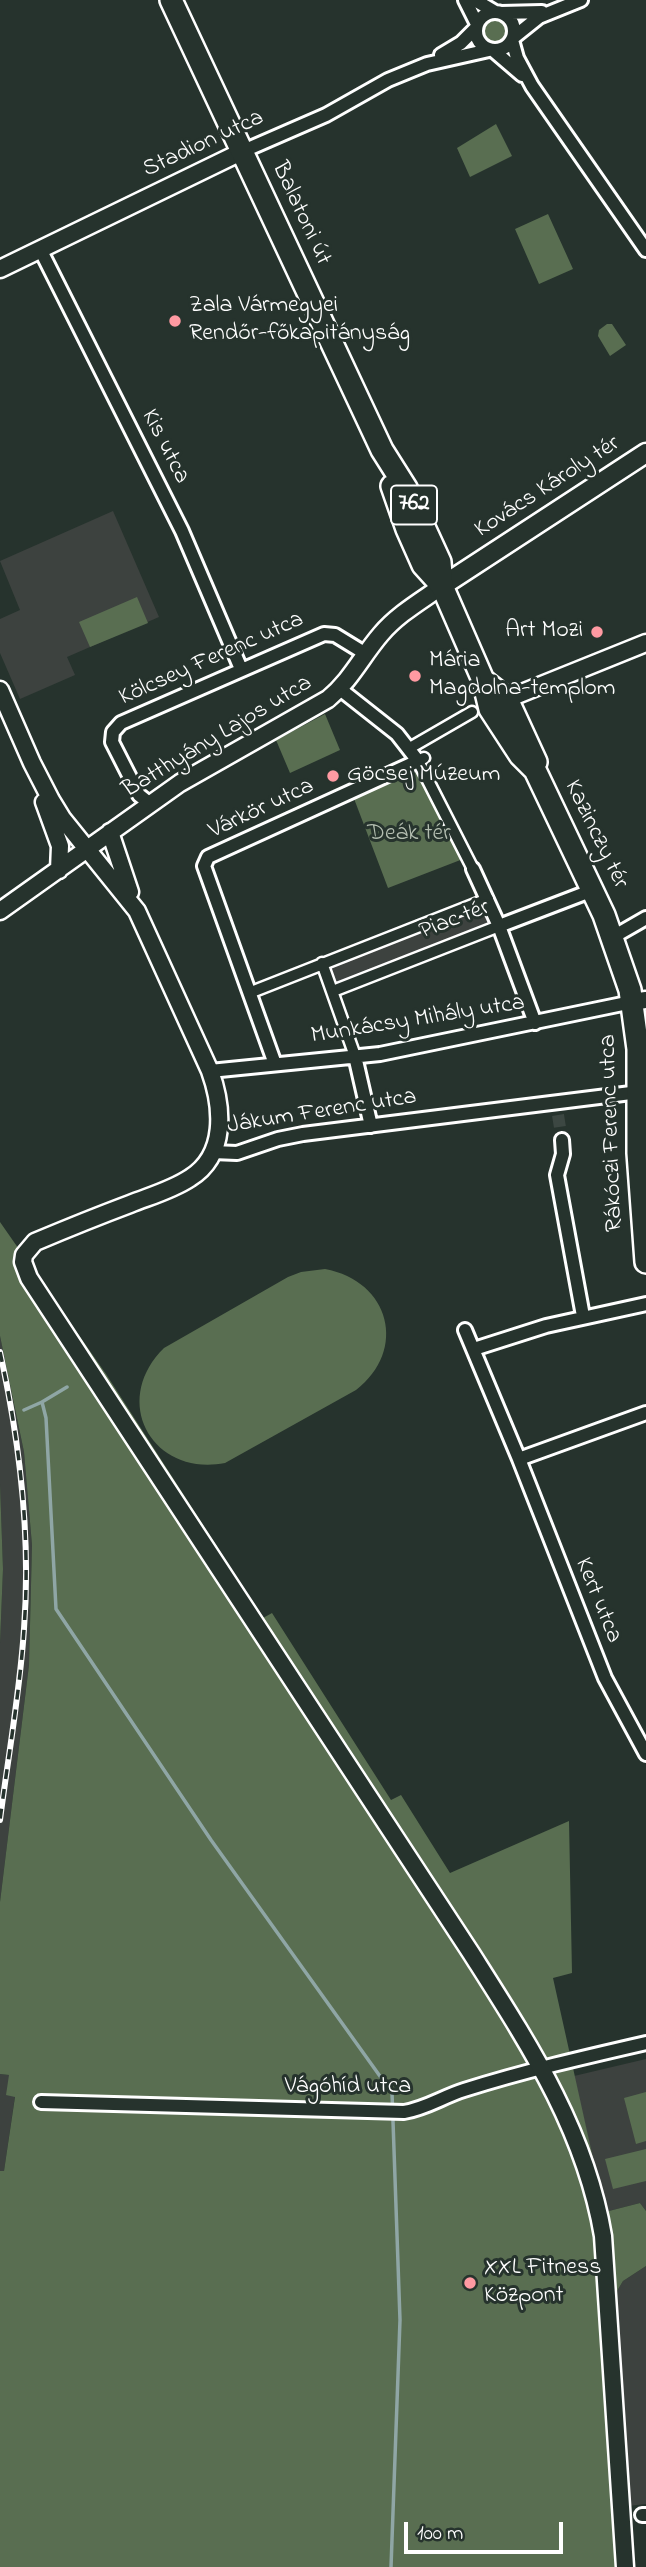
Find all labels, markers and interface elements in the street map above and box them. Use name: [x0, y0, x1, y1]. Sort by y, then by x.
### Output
street label: Stadion utca: [139, 105, 269, 185]
street label: Balatoni út: [264, 158, 336, 270]
place label: Zala Vármegyei Rendőr-főkapitányság: [189, 293, 410, 349]
marker: Zala Vármegyei Rendőr-főkapitányság: [167, 313, 183, 329]
street label: Kis utca: [133, 405, 195, 489]
street label: Kovács Károly tér: [470, 430, 626, 546]
road number: 762: [391, 485, 437, 524]
street label: Kölcsey Ferenc utca: [115, 606, 309, 714]
place label: Art Mozi: [505, 618, 583, 646]
marker: Art Mozi: [589, 624, 605, 640]
place label: Mária Magdolna-templom: [429, 648, 615, 704]
marker: Mária Magdolna-templom: [407, 668, 423, 684]
street label: Batthyány Lajos utca: [118, 670, 318, 806]
place label: Göcsej Múzeum: [347, 762, 500, 790]
marker: Göcsej Múzeum: [325, 768, 341, 784]
street label: Várkör utca: [205, 773, 319, 847]
street label: Kazinczy tér: [556, 776, 634, 894]
park label: Deák tér: [367, 821, 451, 849]
street label: Piac tér: [416, 895, 494, 947]
street label: Munkácsy Mihály utca: [309, 990, 527, 1052]
street label: Rákóczi Ferenc utca: [595, 1034, 631, 1232]
street label: Jákum Ferenc utca: [225, 1084, 419, 1142]
street label: Kert utca: [567, 1554, 627, 1648]
street label: Vágóhíd utca: [285, 2074, 411, 2102]
place label: XXL Fitness Központ: [484, 2255, 601, 2311]
marker: XXL Fitness Központ: [462, 2275, 478, 2291]
scale bar: [408, 2508, 567, 2552]
text: 100 m: [417, 2519, 463, 2549]

